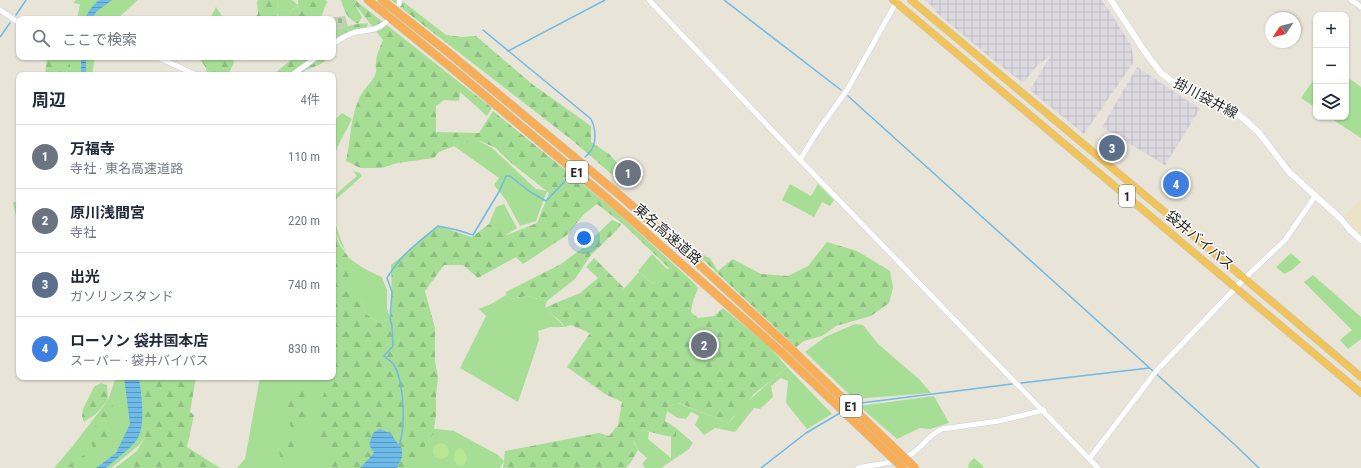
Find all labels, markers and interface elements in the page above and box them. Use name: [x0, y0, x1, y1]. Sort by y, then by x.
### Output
north arrow: [1265, 12, 1301, 48]
map controls: [1313, 12, 1349, 120]
button: +: [1313, 12, 1349, 48]
search box: [16, 16, 336, 60]
icon: search: [30, 27, 52, 49]
text: ここで検索: [62, 31, 137, 49]
button: −: [1313, 48, 1349, 84]
street label: 掛川袋井線: [1171, 75, 1241, 121]
button: layers: [1313, 84, 1349, 120]
text: 周辺: [32, 90, 66, 110]
text: 4件: [301, 92, 320, 107]
pin: 3: [1099, 133, 1125, 163]
text: 万福寺: [70, 140, 115, 158]
text: 1: [42, 149, 48, 164]
text: 110 m: [288, 149, 320, 164]
pin: 1: [615, 158, 641, 188]
text: 寺社 · 東名高速道路: [70, 161, 183, 176]
road number: E1: [566, 161, 588, 183]
pin: 4: [1163, 169, 1189, 199]
road number: 1: [1119, 185, 1135, 207]
street label: 東名高速道路: [631, 200, 705, 268]
text: 原川浅間宮: [70, 204, 145, 222]
street label: 袋井バイパス: [1163, 207, 1237, 273]
text: 2: [42, 213, 48, 228]
text: 220 m: [288, 213, 320, 228]
text: 寺社: [70, 225, 96, 240]
your location: [574, 228, 594, 248]
text: 出光: [70, 268, 100, 286]
text: 3: [42, 277, 48, 292]
text: 740 m: [288, 277, 320, 292]
text: ガソリンスタンド: [70, 289, 174, 304]
pin: 2: [691, 330, 717, 360]
text: ローソン 袋井国本店: [70, 332, 208, 350]
text: 4: [42, 341, 48, 356]
text: 830 m: [288, 341, 320, 356]
text: スーパー · 袋井バイパス: [70, 353, 209, 368]
road number: E1: [840, 395, 862, 417]

